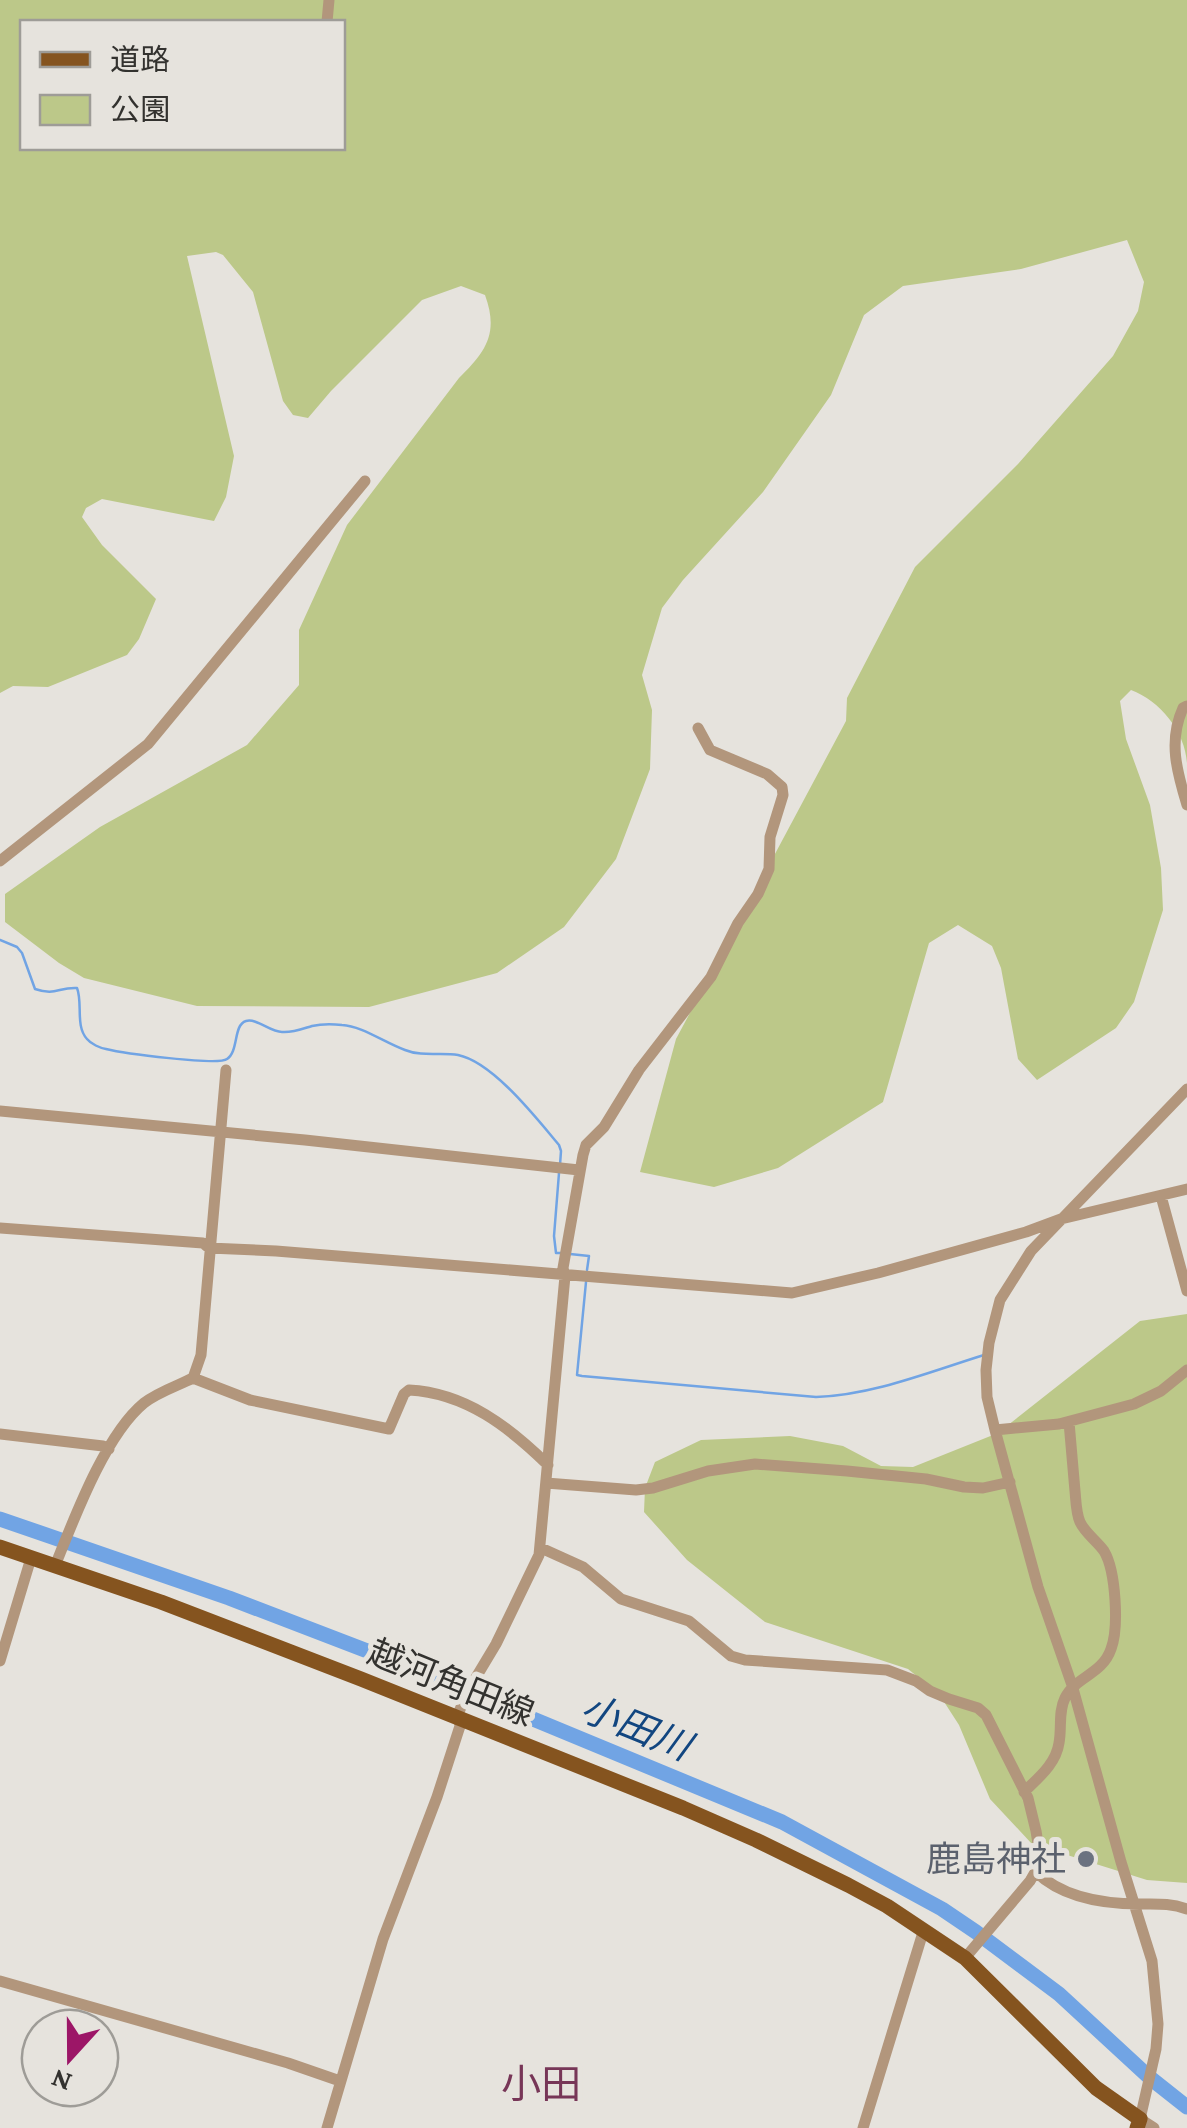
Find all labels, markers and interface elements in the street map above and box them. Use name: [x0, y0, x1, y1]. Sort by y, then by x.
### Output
legend: [20, 20, 345, 150]
text: 道路: [110, 43, 170, 76]
text: 公園: [110, 93, 170, 126]
street label: 越河角田線: [363, 1632, 539, 1734]
water label: 小田川: [575, 1686, 700, 1769]
place label: 鹿島神社: [926, 1840, 1066, 1879]
marker: 鹿島神社: [1075, 1848, 1097, 1870]
north arrow: [20, 2008, 120, 2108]
district label: 小田: [501, 2062, 581, 2107]
text: N: [47, 2063, 76, 2099]

